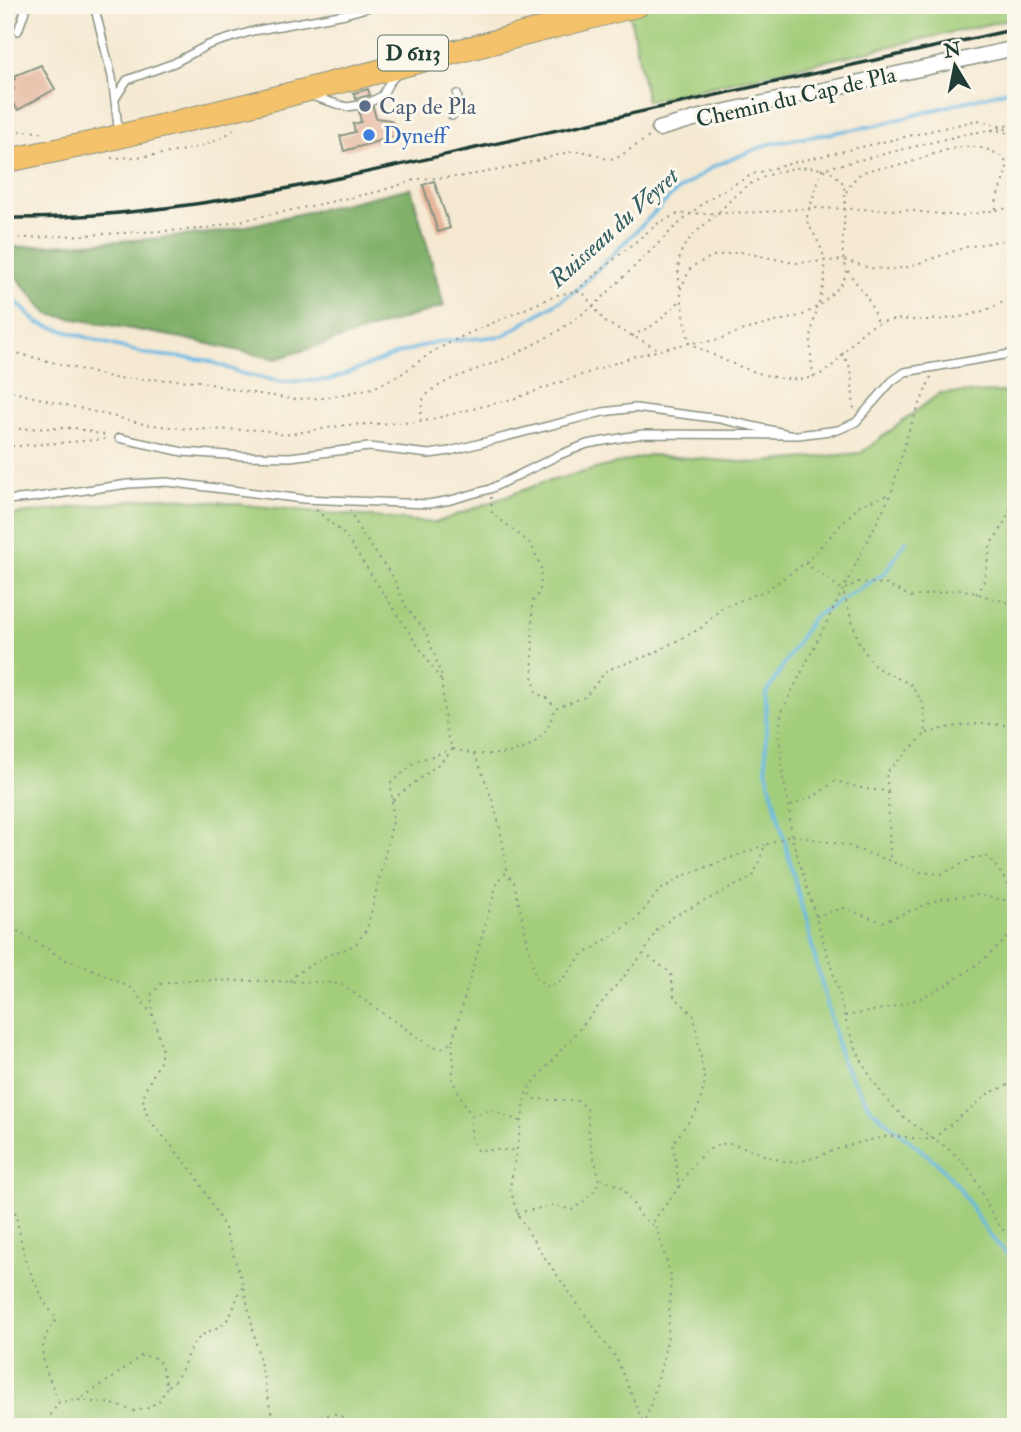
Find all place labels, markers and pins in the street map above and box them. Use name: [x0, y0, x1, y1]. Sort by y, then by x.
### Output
place label: Cap de Pla: [379, 92, 477, 122]
marker: Cap de Pla: [357, 98, 373, 114]
place label: Dyneff: [383, 121, 450, 150]
marker: Dyneff: [361, 127, 377, 143]

